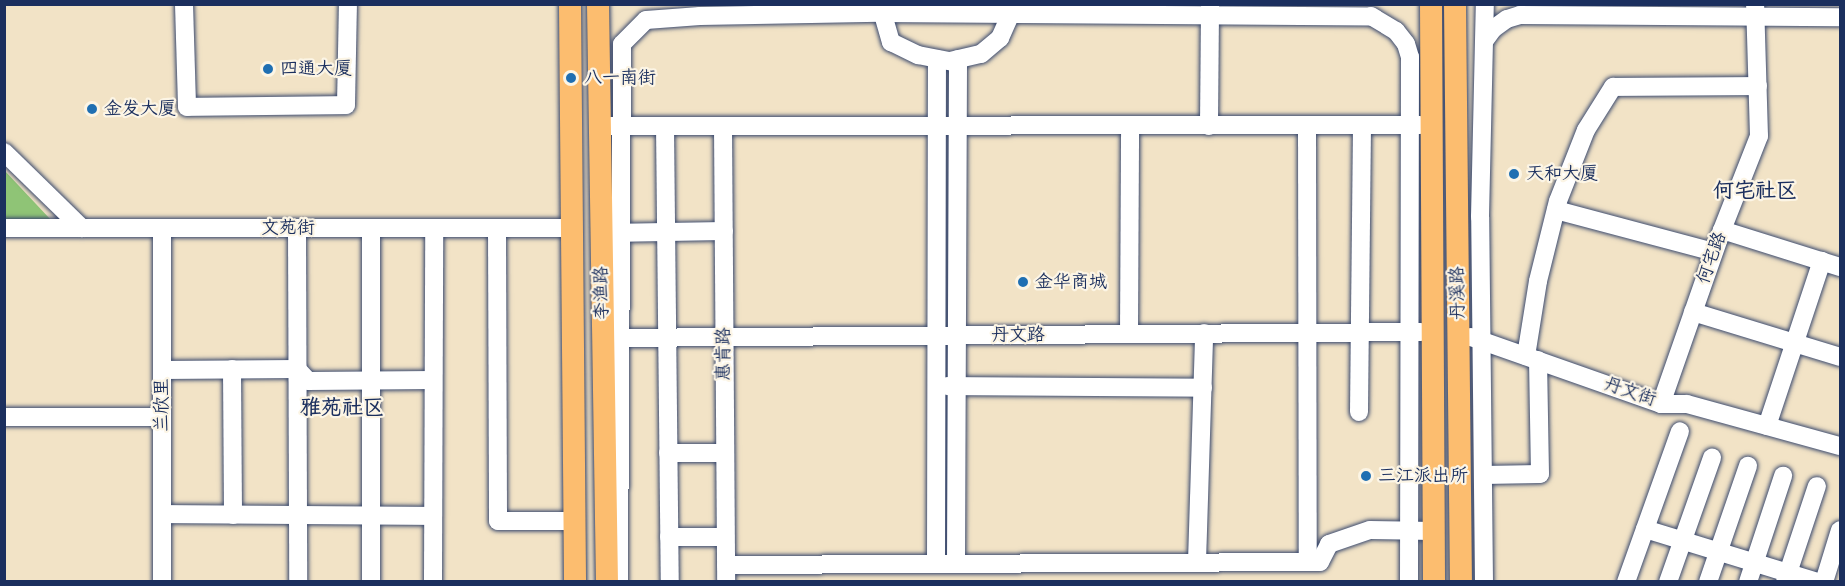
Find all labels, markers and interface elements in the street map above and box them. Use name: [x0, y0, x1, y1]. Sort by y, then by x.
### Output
place label: 四通大厦: [280, 58, 352, 80]
marker: 四通大厦: [261, 62, 275, 76]
place label: 八一南街: [584, 67, 656, 89]
marker: 八一南街: [562, 69, 580, 87]
place label: 金发大厦: [104, 98, 176, 120]
marker: 金发大厦: [85, 102, 99, 116]
place label: 天和大厦: [1526, 163, 1598, 185]
marker: 天和大厦: [1507, 167, 1521, 181]
district label: 何宅社区: [1713, 178, 1797, 204]
street label: 文苑街: [261, 217, 315, 239]
street label: 何宅路: [1693, 229, 1731, 287]
street label: 李渔路: [591, 266, 613, 320]
street label: 丹溪路: [1447, 266, 1469, 320]
place label: 金华商城: [1035, 271, 1107, 293]
marker: 金华商城: [1016, 275, 1030, 289]
street label: 丹文路: [991, 324, 1045, 346]
street label: 惠肯路: [713, 327, 735, 381]
street label: 丹文街: [1601, 373, 1659, 411]
street label: 兰欣里: [151, 378, 173, 432]
district label: 雅苑社区: [300, 395, 384, 421]
place label: 三江派出所: [1378, 465, 1468, 487]
marker: 三江派出所: [1359, 469, 1373, 483]

